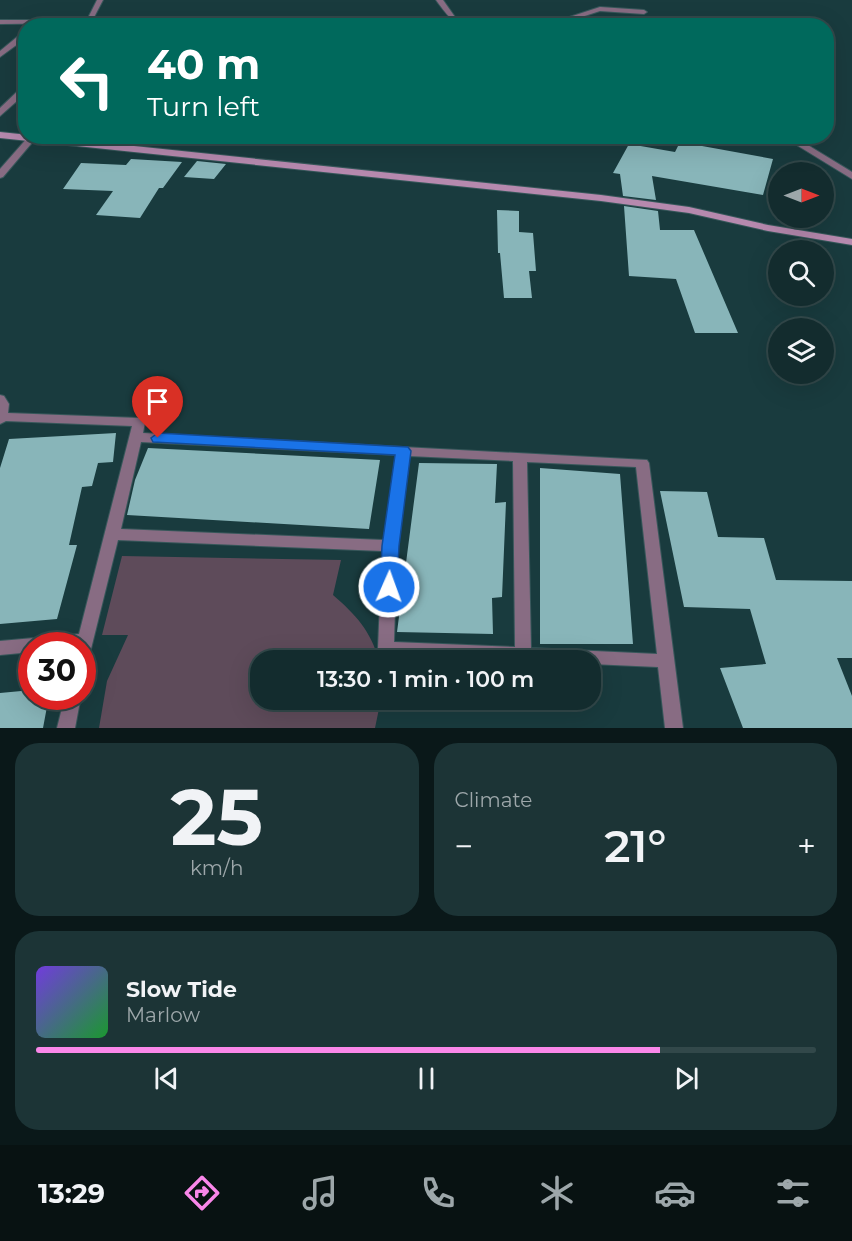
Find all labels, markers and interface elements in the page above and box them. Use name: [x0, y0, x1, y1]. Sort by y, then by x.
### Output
text: 40 m: [147, 38, 260, 90]
icon: left: [48, 42, 126, 120]
text: Turn left: [147, 90, 260, 123]
north arrow: [768, 162, 834, 228]
map controls: [768, 162, 834, 384]
button: search: [768, 240, 834, 306]
button: layers: [768, 318, 834, 384]
pin: [132, 376, 183, 438]
icon: arrive: [141, 385, 174, 418]
position arrow: [357, 555, 421, 619]
speed limit sign: 30: [18, 632, 96, 710]
text: 13:30 · 1 min · 100 m: [317, 666, 534, 693]
text: 25: [171, 769, 263, 865]
text: Climate: [455, 788, 532, 812]
text: 21°: [604, 818, 666, 873]
text: −: [455, 826, 473, 866]
text: +: [797, 826, 816, 866]
text: km/h: [190, 856, 243, 880]
text: Slow Tide: [126, 976, 237, 1003]
text: Marlow: [126, 1003, 200, 1027]
icon: previous: [150, 1062, 183, 1095]
icon: pause: [410, 1062, 443, 1095]
icon: next: [670, 1062, 703, 1095]
icon: directions: [181, 1172, 223, 1214]
icon: music: [299, 1172, 341, 1214]
icon: phone: [417, 1172, 459, 1214]
icon: climate: [536, 1172, 578, 1214]
icon: car: [654, 1172, 696, 1214]
icon: filters: [772, 1172, 814, 1214]
text: 13:29: [38, 1177, 105, 1210]

